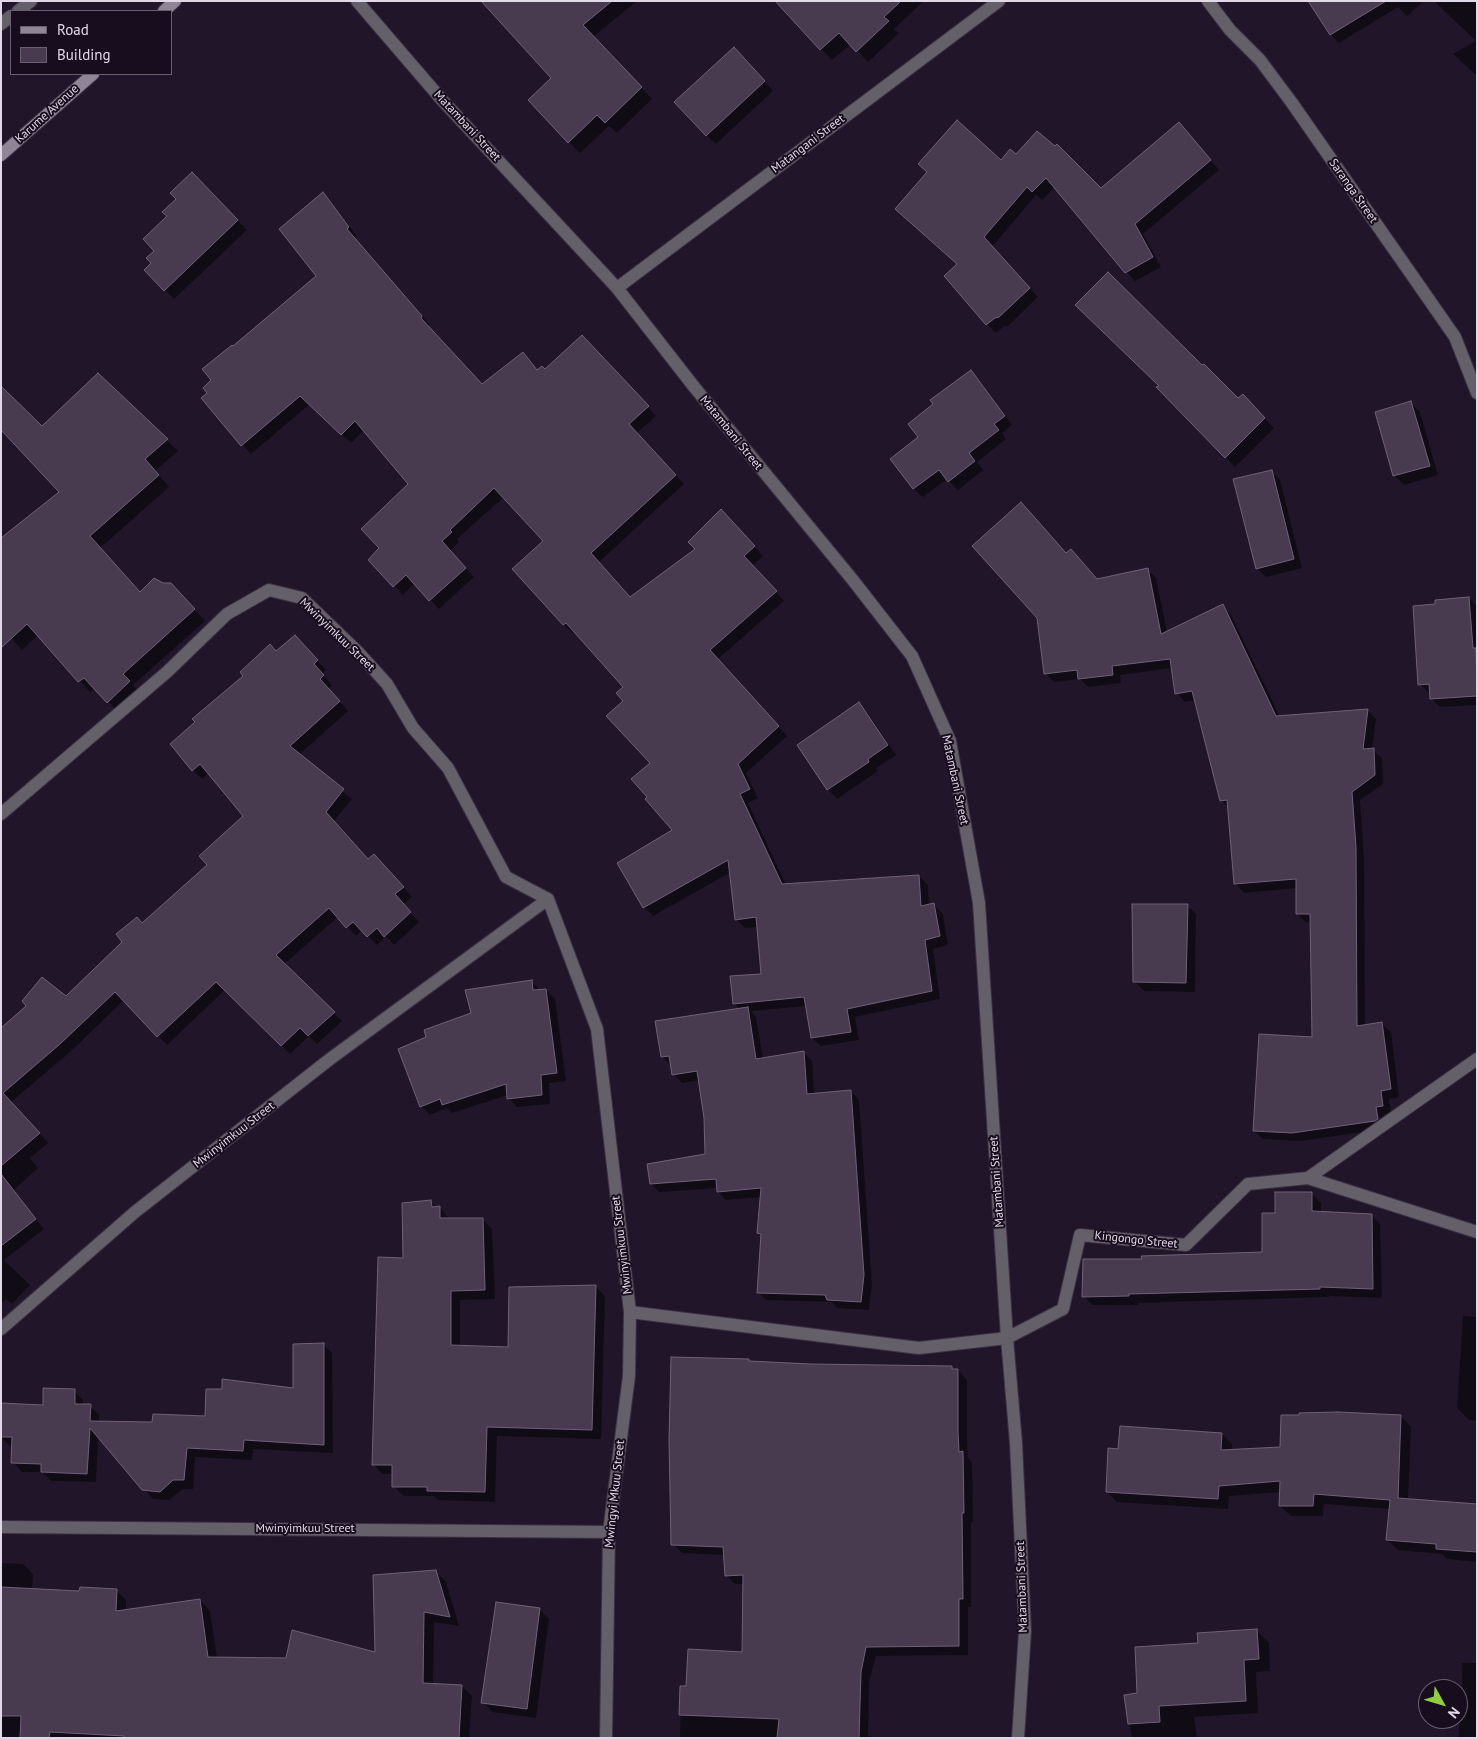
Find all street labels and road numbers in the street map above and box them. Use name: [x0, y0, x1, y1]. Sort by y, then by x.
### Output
street label: Karume Avenue: [12, 82, 82, 146]
street label: Matambani Street: [431, 88, 503, 164]
street label: Matangani Street: [769, 112, 847, 176]
street label: Saranga Street: [1326, 156, 1380, 226]
street label: Matambani Street: [697, 393, 765, 473]
street label: Mwinyimkuu Street: [296, 595, 378, 675]
street label: Matambani Street: [938, 734, 972, 826]
street label: Mwinyimkuu Street: [190, 1099, 278, 1171]
street label: Matambani Street: [987, 1136, 1007, 1228]
street label: Mwinyimkuu Street: [609, 1195, 635, 1295]
street label: Kingongo Street: [1094, 1228, 1178, 1252]
street label: Mwingyi Mkuu Street: [602, 1439, 628, 1549]
street label: Mwinyimkuu Street: [255, 1522, 355, 1536]
street label: Matambani Street: [1013, 1541, 1031, 1633]

